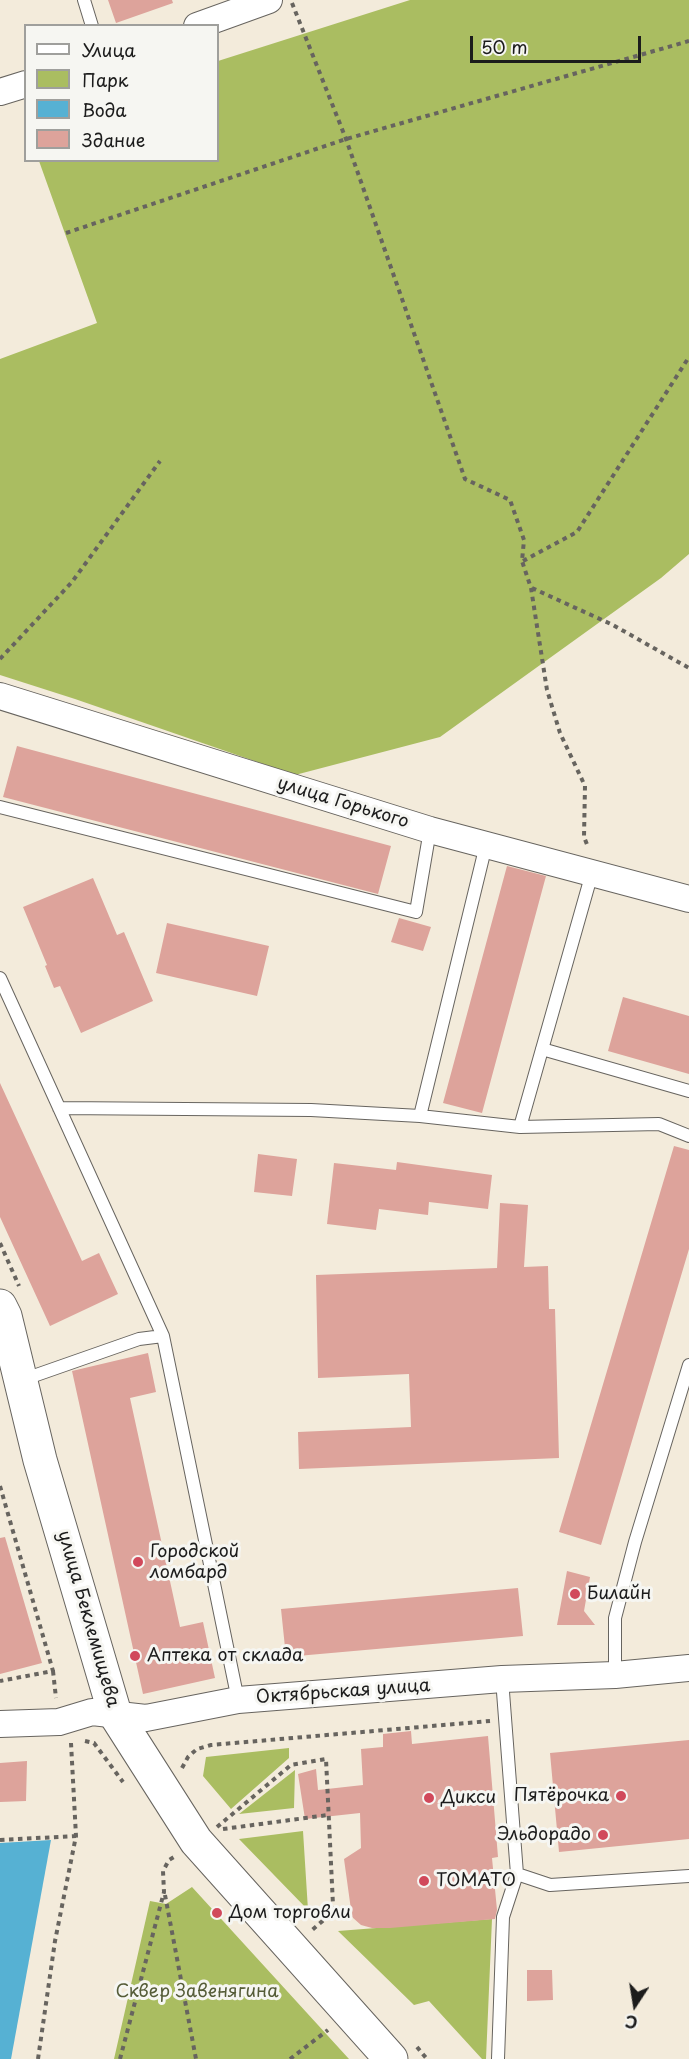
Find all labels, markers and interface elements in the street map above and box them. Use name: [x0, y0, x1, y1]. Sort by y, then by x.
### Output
legend: [24, 24, 219, 162]
scale bar: [473, 24, 644, 62]
text: 50 m: [481, 33, 528, 60]
text: Улица: [82, 36, 136, 63]
text: Парк: [82, 66, 128, 93]
text: Вода: [82, 96, 127, 123]
text: Здание: [82, 126, 145, 153]
street label: улица Горького: [275, 773, 411, 833]
street label: улица Беклемищева: [52, 1528, 124, 1710]
place label: Городской ломбард: [150, 1541, 239, 1584]
marker: Городской ломбард: [131, 1555, 145, 1569]
place label: Билайн: [587, 1583, 651, 1605]
marker: Билайн: [568, 1587, 582, 1601]
place label: Аптека от склада: [147, 1645, 303, 1667]
marker: Аптека от склада: [128, 1649, 142, 1663]
street label: Октябрьская улица: [255, 1675, 431, 1709]
place label: Пятёрочка: [514, 1785, 609, 1807]
place label: Дикси: [441, 1787, 496, 1809]
marker: Пятёрочка: [614, 1789, 628, 1803]
marker: Дикси: [422, 1791, 436, 1805]
place label: Эльдорадо: [497, 1824, 591, 1846]
marker: Эльдорадо: [596, 1828, 610, 1842]
place label: ТОМАТО: [436, 1870, 516, 1892]
marker: ТОМАТО: [417, 1874, 431, 1888]
place label: Дом торговли: [229, 1902, 351, 1924]
marker: Дом торговли: [210, 1906, 224, 1920]
north arrow: [605, 1975, 665, 2035]
park label: Сквер Завенягина: [115, 1981, 279, 2003]
text: С: [623, 2010, 640, 2036]

